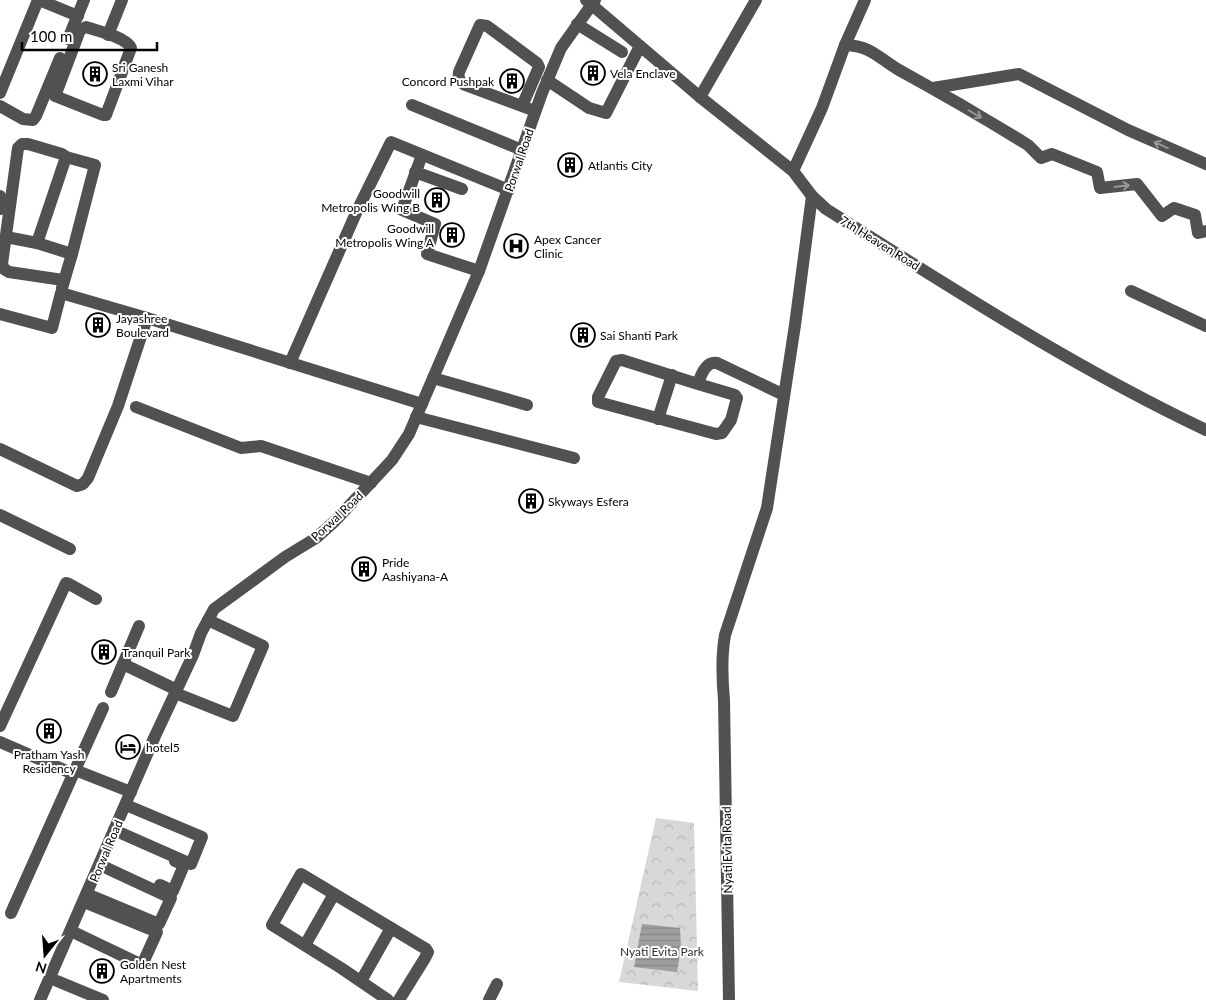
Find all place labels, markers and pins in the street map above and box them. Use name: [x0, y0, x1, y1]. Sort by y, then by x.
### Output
place label: Sri Ganesh Laxmi Vihar: [112, 60, 174, 89]
building icon: Vela Enclave: [580, 60, 606, 86]
building icon: Sri Ganesh Laxmi Vihar: [82, 61, 108, 87]
place label: Vela Enclave: [610, 66, 676, 81]
building icon: Concord Pushpak: [499, 68, 525, 94]
place label: Concord Pushpak: [402, 74, 495, 89]
building icon: Atlantis City: [557, 152, 583, 178]
place label: Atlantis City: [588, 158, 653, 173]
place label: Goodwill Metropolis Wing B: [321, 186, 420, 215]
building icon: Goodwill Metropolis Wing B: [424, 187, 450, 213]
place label: Goodwill Metropolis Wing A: [335, 221, 435, 250]
building icon: Goodwill Metropolis Wing A: [439, 222, 465, 248]
place label: Apex Cancer Clinic: [534, 232, 602, 261]
hospital icon: Apex Cancer Clinic: [503, 233, 529, 259]
place label: Jayashree Boulevard: [116, 311, 169, 340]
building icon: Jayashree Boulevard: [85, 312, 111, 338]
building icon: Sai Shanti Park: [570, 322, 596, 348]
place label: Sai Shanti Park: [600, 328, 679, 343]
building icon: Skyways Esfera: [518, 488, 544, 514]
place label: Skyways Esfera: [548, 494, 629, 509]
place label: Pride Aashiyana-A: [382, 555, 449, 584]
building icon: Pride Aashiyana-A: [351, 556, 377, 582]
building icon: Tranquil Park: [91, 639, 117, 665]
place label: Tranquil Park: [122, 645, 191, 660]
building icon: Pratham Yash Residency: [36, 718, 62, 744]
hotel icon: hotel5: [115, 734, 141, 760]
place label: hotel5: [146, 740, 180, 755]
place label: Pratham Yash Residency: [14, 747, 84, 776]
place label: Golden Nest Apartments: [120, 957, 187, 986]
building icon: Golden Nest Apartments: [89, 958, 115, 984]

